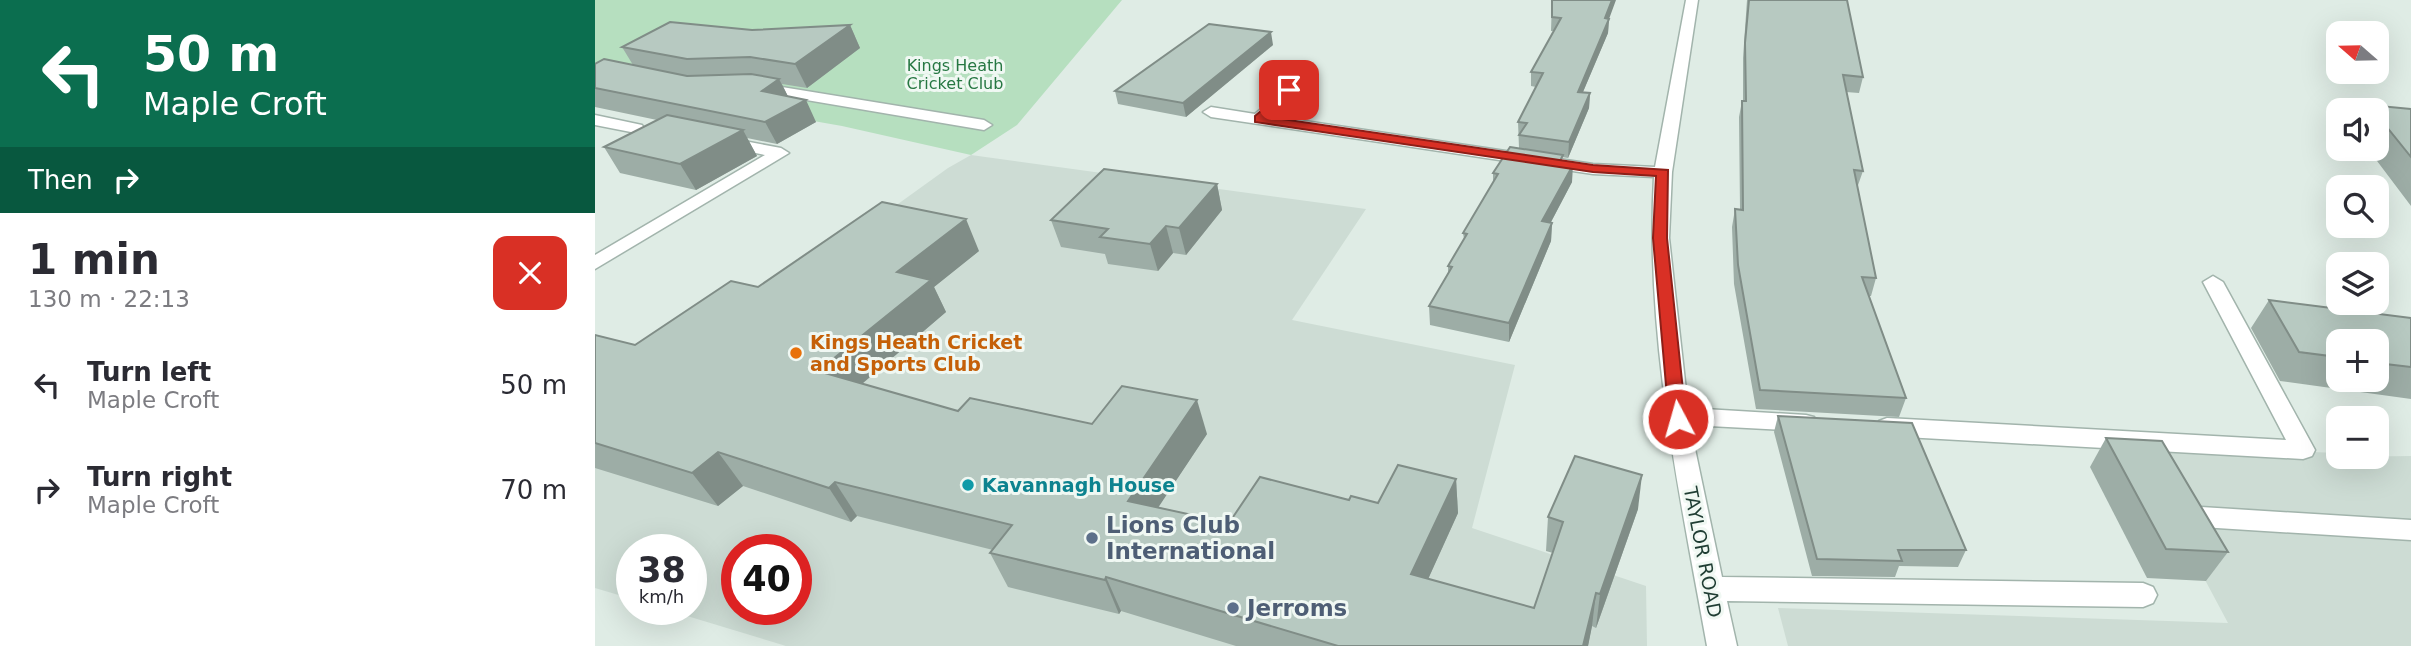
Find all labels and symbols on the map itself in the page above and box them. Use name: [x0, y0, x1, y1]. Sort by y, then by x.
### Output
north arrow: [2326, 21, 2389, 84]
park label: Kings Heath Cricket Club: [907, 56, 1003, 93]
pin: [1259, 60, 1319, 120]
place label: Kings Heath Cricket and Sports Club: [810, 331, 1022, 375]
marker: Kings Heath Cricket and Sports Club: [788, 345, 804, 361]
position arrow: [1641, 382, 1715, 456]
place label: Kavannagh House: [982, 474, 1175, 496]
marker: Kavannagh House: [960, 477, 976, 493]
street label: TAYLOR ROAD: [1679, 484, 1726, 619]
place label: Lions Club International: [1106, 512, 1275, 564]
marker: Lions Club International: [1084, 530, 1100, 546]
speed limit sign: 40: [721, 534, 812, 625]
place label: Jerroms: [1245, 595, 1347, 621]
marker: Jerroms: [1225, 600, 1241, 616]

